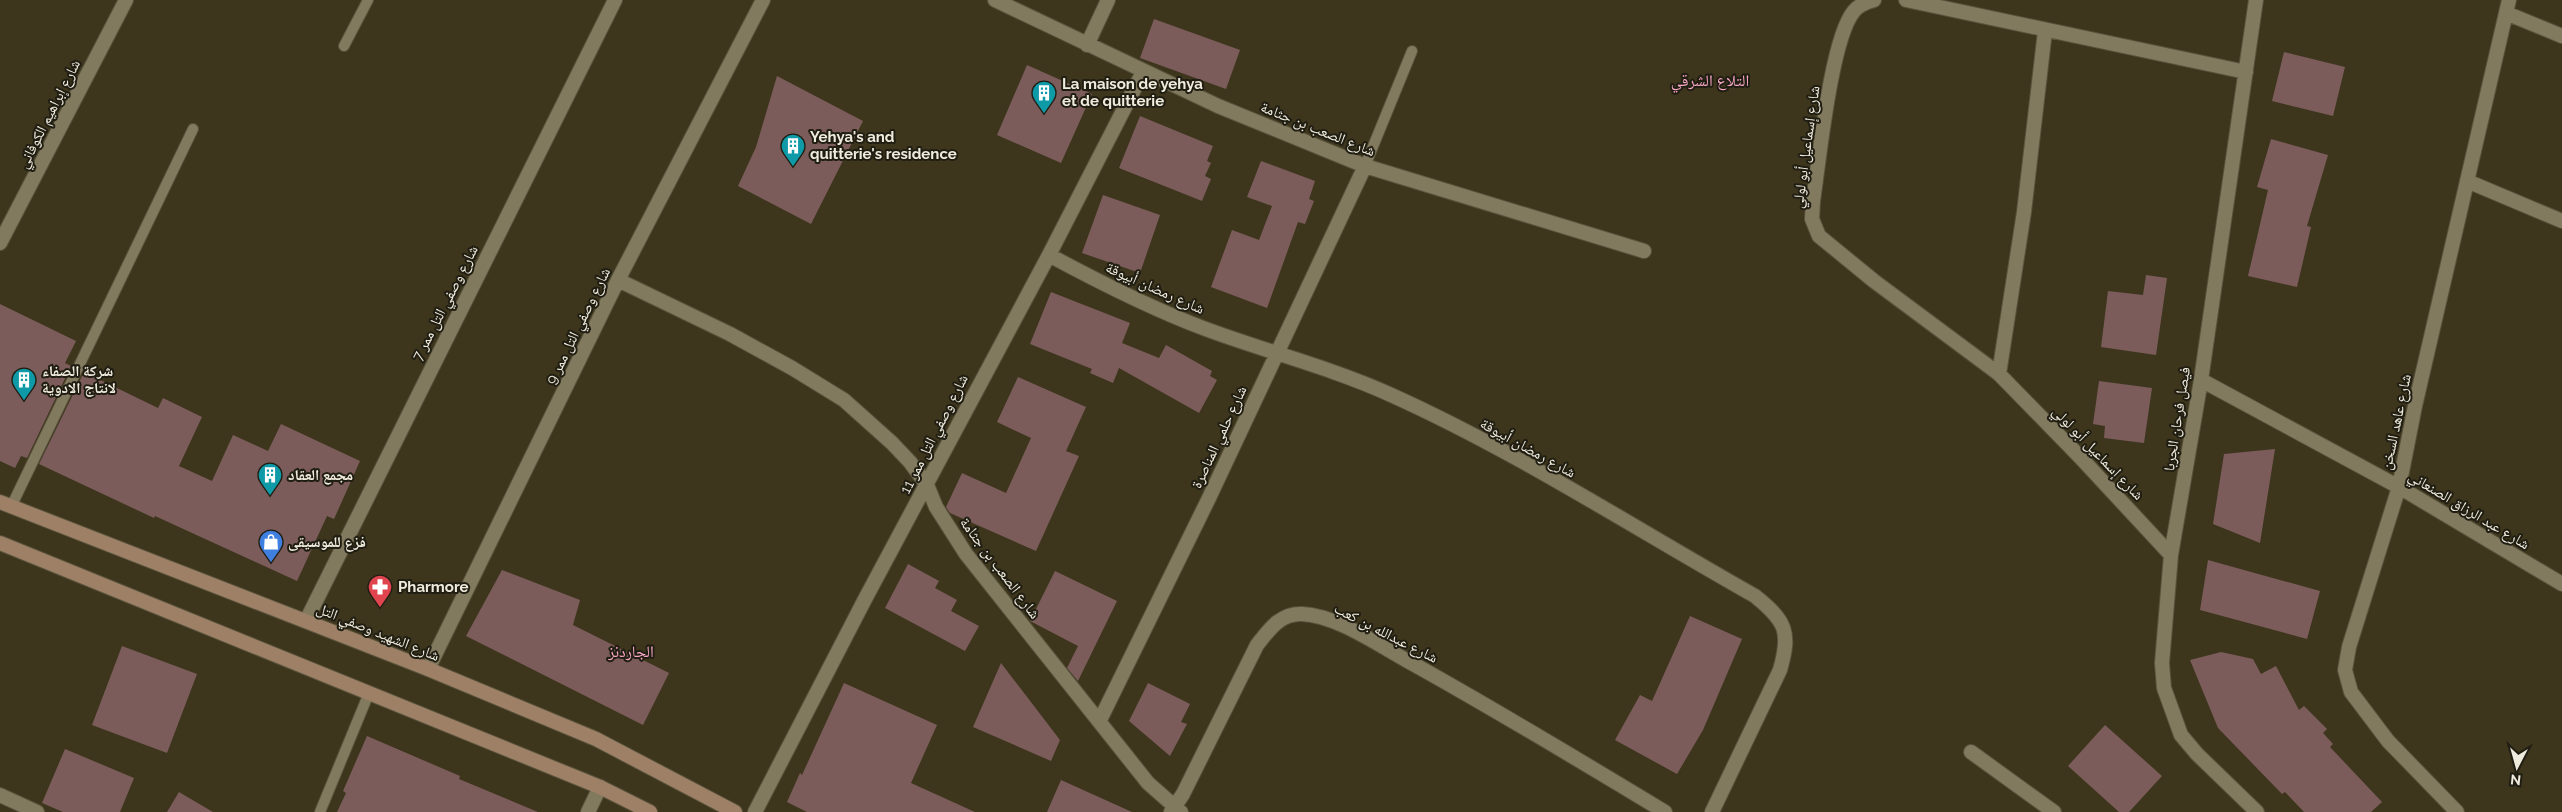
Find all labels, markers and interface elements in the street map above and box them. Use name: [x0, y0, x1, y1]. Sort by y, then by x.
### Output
street label: شارع إبراهيم الكوفاني: [14, 57, 87, 173]
district label: التلاع الشرقي: [1671, 71, 1749, 93]
place label: La maison de yehya et de quitterie: [1062, 75, 1203, 110]
building icon: La maison de yehya et de quitterie: [1031, 80, 1057, 114]
street label: شارع إسماعيل أبو لولي: [1788, 84, 1826, 210]
street label: شارع الصعب بن جثامة: [1258, 98, 1378, 161]
place label: Yehya's and quitterie's residence: [810, 128, 957, 163]
building icon: Yehya's and quitterie's residence: [780, 133, 806, 167]
street label: شارع وصفي التل ممر 7: [408, 242, 484, 365]
street label: شارع رمضان أبيوقة: [1102, 258, 1207, 319]
street label: شارع وصفي التل ممر 9: [542, 265, 617, 389]
place label: شركة الصفاء لانتاج الادوية: [42, 362, 116, 397]
street label: فيصل فرحان الجربا: [2160, 366, 2195, 472]
building icon: شركة الصفاء لانتاج الادوية: [11, 367, 37, 401]
street label: شارع وصفي التل ممر 11: [896, 371, 974, 498]
street label: شارع عاهد السخن: [2377, 372, 2416, 472]
street label: شارع حلمي المناصرة: [1187, 383, 1253, 492]
street label: شارع إسماعيل أبو لولي: [2047, 402, 2148, 506]
street label: شارع رمضان أبيوقة: [1477, 414, 1579, 483]
building icon: مجمع العقاد: [257, 462, 283, 496]
place label: مجمع العقاد: [288, 466, 353, 485]
street label: شارع عبد الرزاق الصنعاني: [2404, 467, 2533, 556]
street label: شارع الصعب بن جثامة: [955, 514, 1044, 623]
shop icon: فزع للموسيقى: [258, 529, 284, 563]
place label: فزع للموسيقى: [288, 533, 366, 552]
pharmacy icon: Pharmore: [367, 574, 393, 608]
place label: Pharmore: [398, 578, 469, 596]
street label: شارع الشهيد وصفي التل: [313, 599, 442, 668]
street label: شارع عبدالله بن كعب: [1331, 599, 1441, 668]
district label: الجاردنز: [607, 642, 654, 661]
north arrow: [2492, 742, 2542, 792]
text: N: [2509, 771, 2522, 788]

